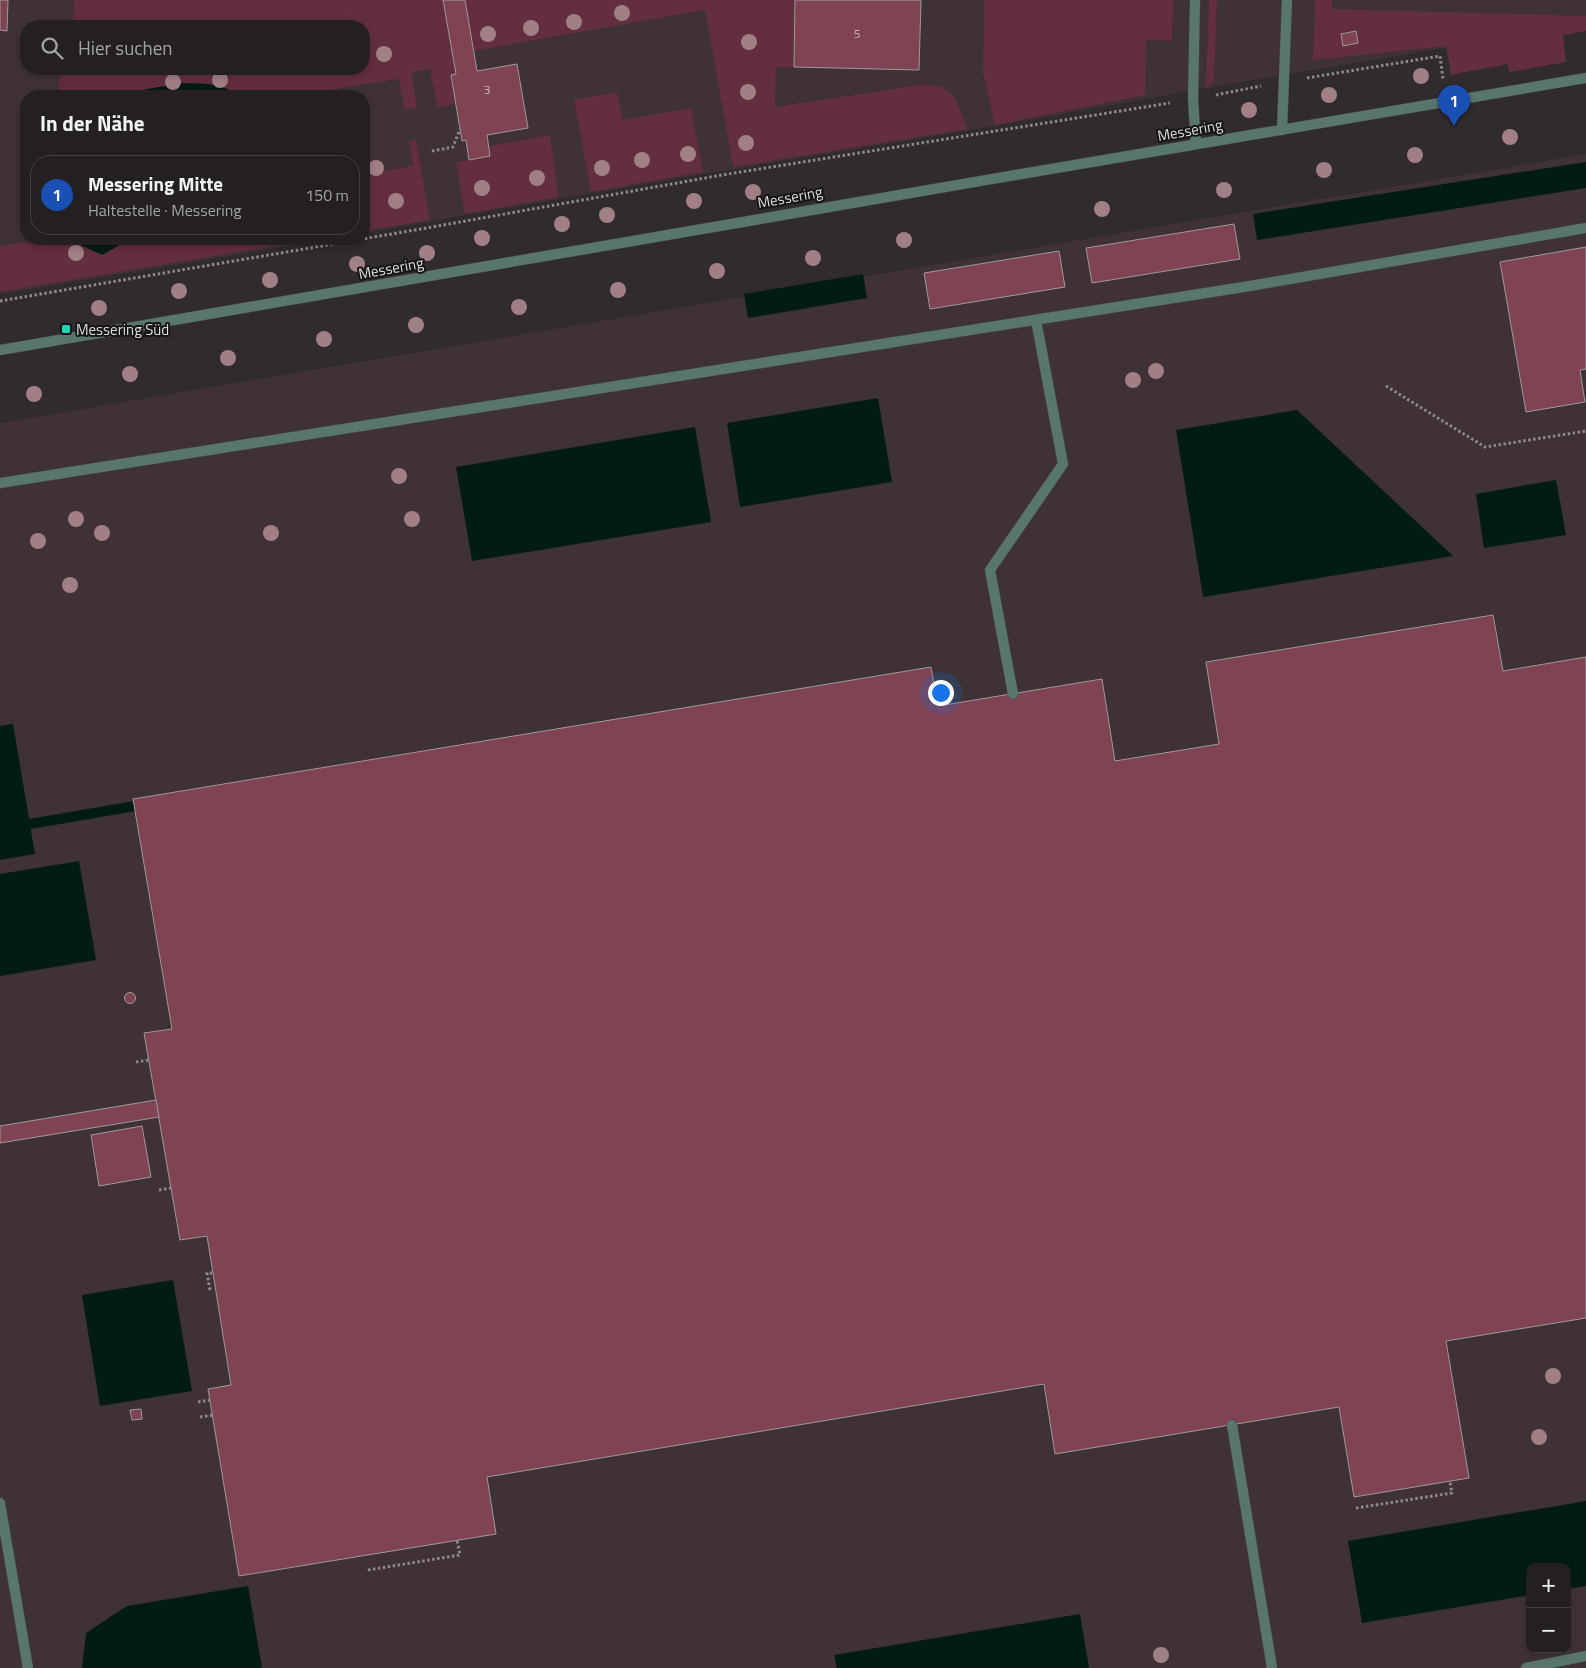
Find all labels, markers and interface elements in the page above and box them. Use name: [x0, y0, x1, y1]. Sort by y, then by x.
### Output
search box: [20, 20, 370, 75]
house number: 5: [854, 24, 861, 43]
text: Hier suchen: [78, 33, 173, 62]
icon: search: [38, 34, 66, 62]
house number: 3: [484, 80, 490, 99]
pin: 1: [1438, 85, 1470, 126]
text: In der Nähe: [40, 107, 145, 139]
street label: Messering: [1156, 113, 1225, 147]
text: Messering Mitte: [88, 169, 223, 198]
street label: Messering: [756, 180, 825, 214]
text: 1: [53, 183, 61, 207]
text: 150 m: [305, 183, 349, 207]
text: Haltestelle · Messering: [88, 198, 242, 222]
street label: Messering: [357, 251, 426, 285]
place label: Messering Süd: [76, 318, 169, 341]
marker: Messering Süd: [60, 323, 72, 335]
your location: [928, 680, 954, 706]
map controls: [1526, 1563, 1571, 1653]
button: +: [1526, 1563, 1571, 1608]
button: −: [1526, 1608, 1571, 1653]

